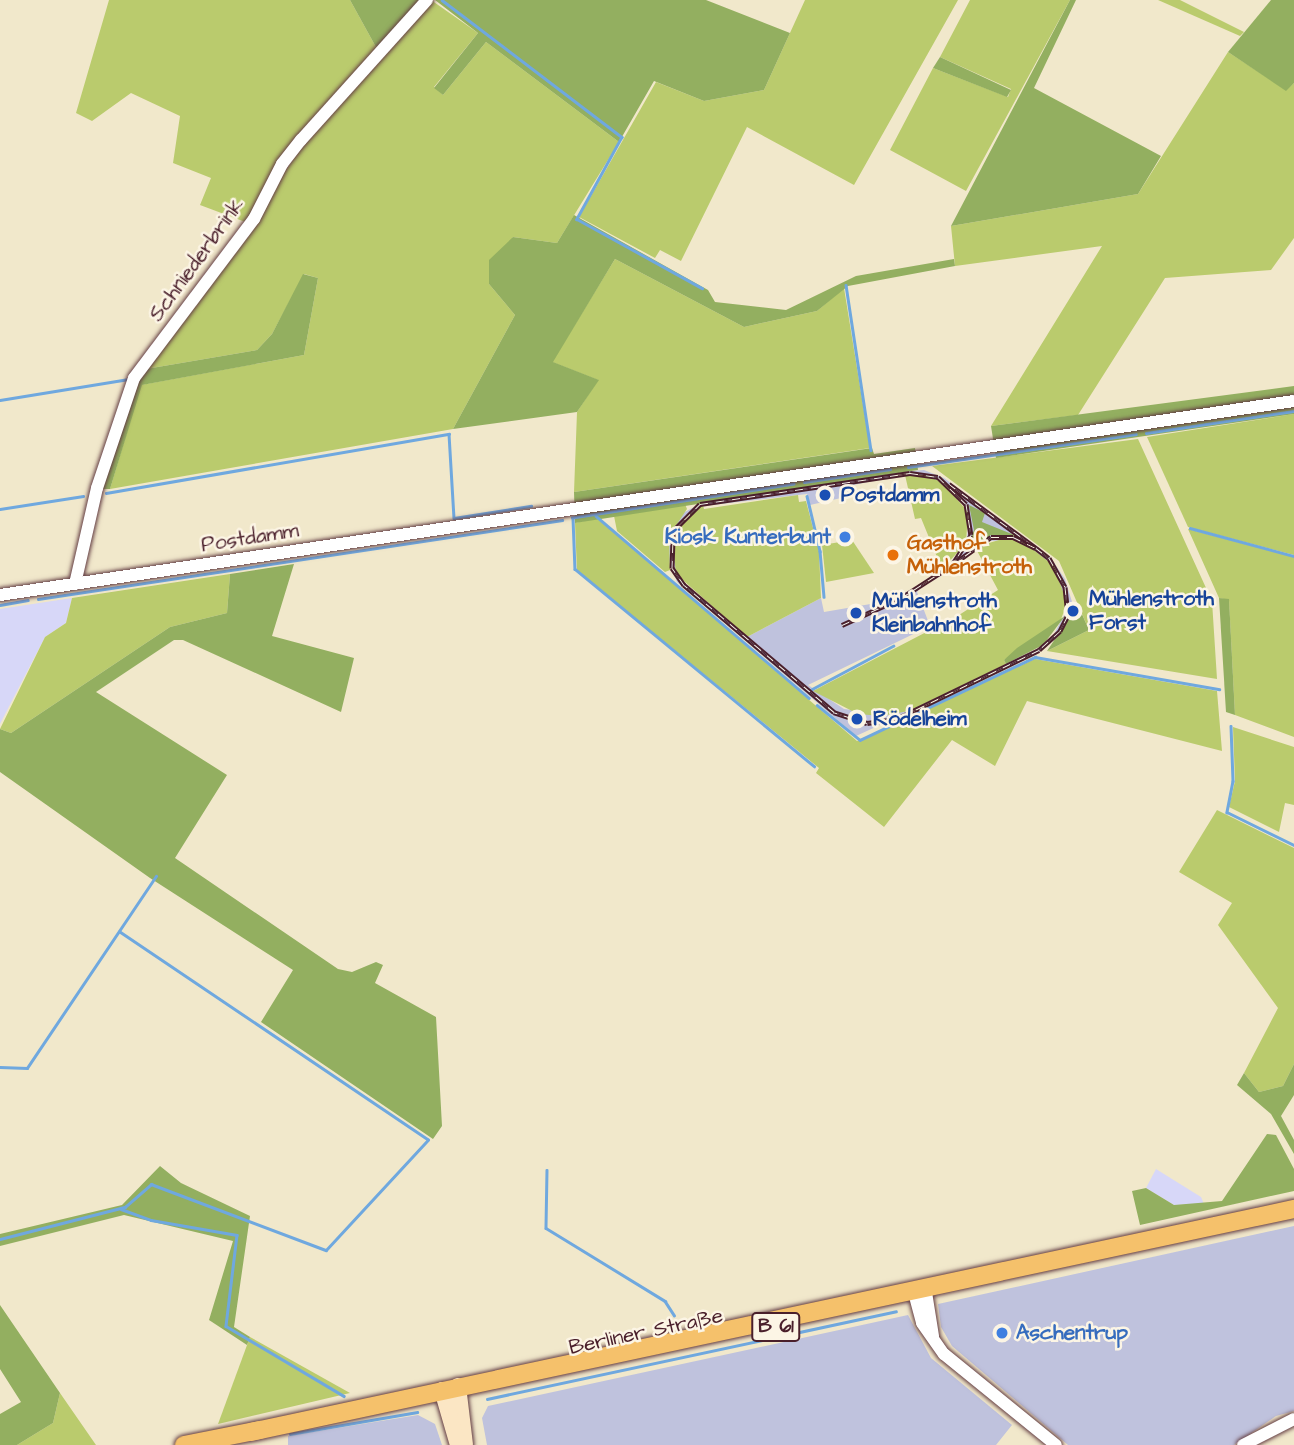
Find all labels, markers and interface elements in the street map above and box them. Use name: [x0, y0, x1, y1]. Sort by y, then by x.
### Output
street label: Schniederbrink: [144, 194, 250, 326]
place label: Postdamm: [841, 482, 939, 508]
marker: Postdamm: [815, 485, 835, 505]
street label: Postdamm: [199, 518, 301, 558]
place label: Kiosk Kunterbunt: [665, 524, 831, 550]
marker: Kiosk Kunterbunt: [837, 529, 853, 545]
place label: Gasthof Mühlenstroth: [907, 530, 1032, 580]
marker: Gasthof Mühlenstroth: [885, 547, 901, 563]
place label: Mühlenstroth Forst: [1089, 586, 1214, 636]
place label: Mühlenstroth Kleinbahnhof: [872, 588, 997, 638]
marker: Mühlenstroth Forst: [1063, 601, 1083, 621]
marker: Mühlenstroth Kleinbahnhof: [846, 603, 866, 623]
place label: Rödelheim: [873, 706, 966, 732]
marker: Rödelheim: [847, 709, 867, 729]
street label: Berliner Straße: [567, 1303, 725, 1361]
road number: B 61: [750, 1312, 802, 1343]
place label: Aschentrup: [1016, 1320, 1128, 1346]
marker: Aschentrup: [994, 1325, 1010, 1341]

